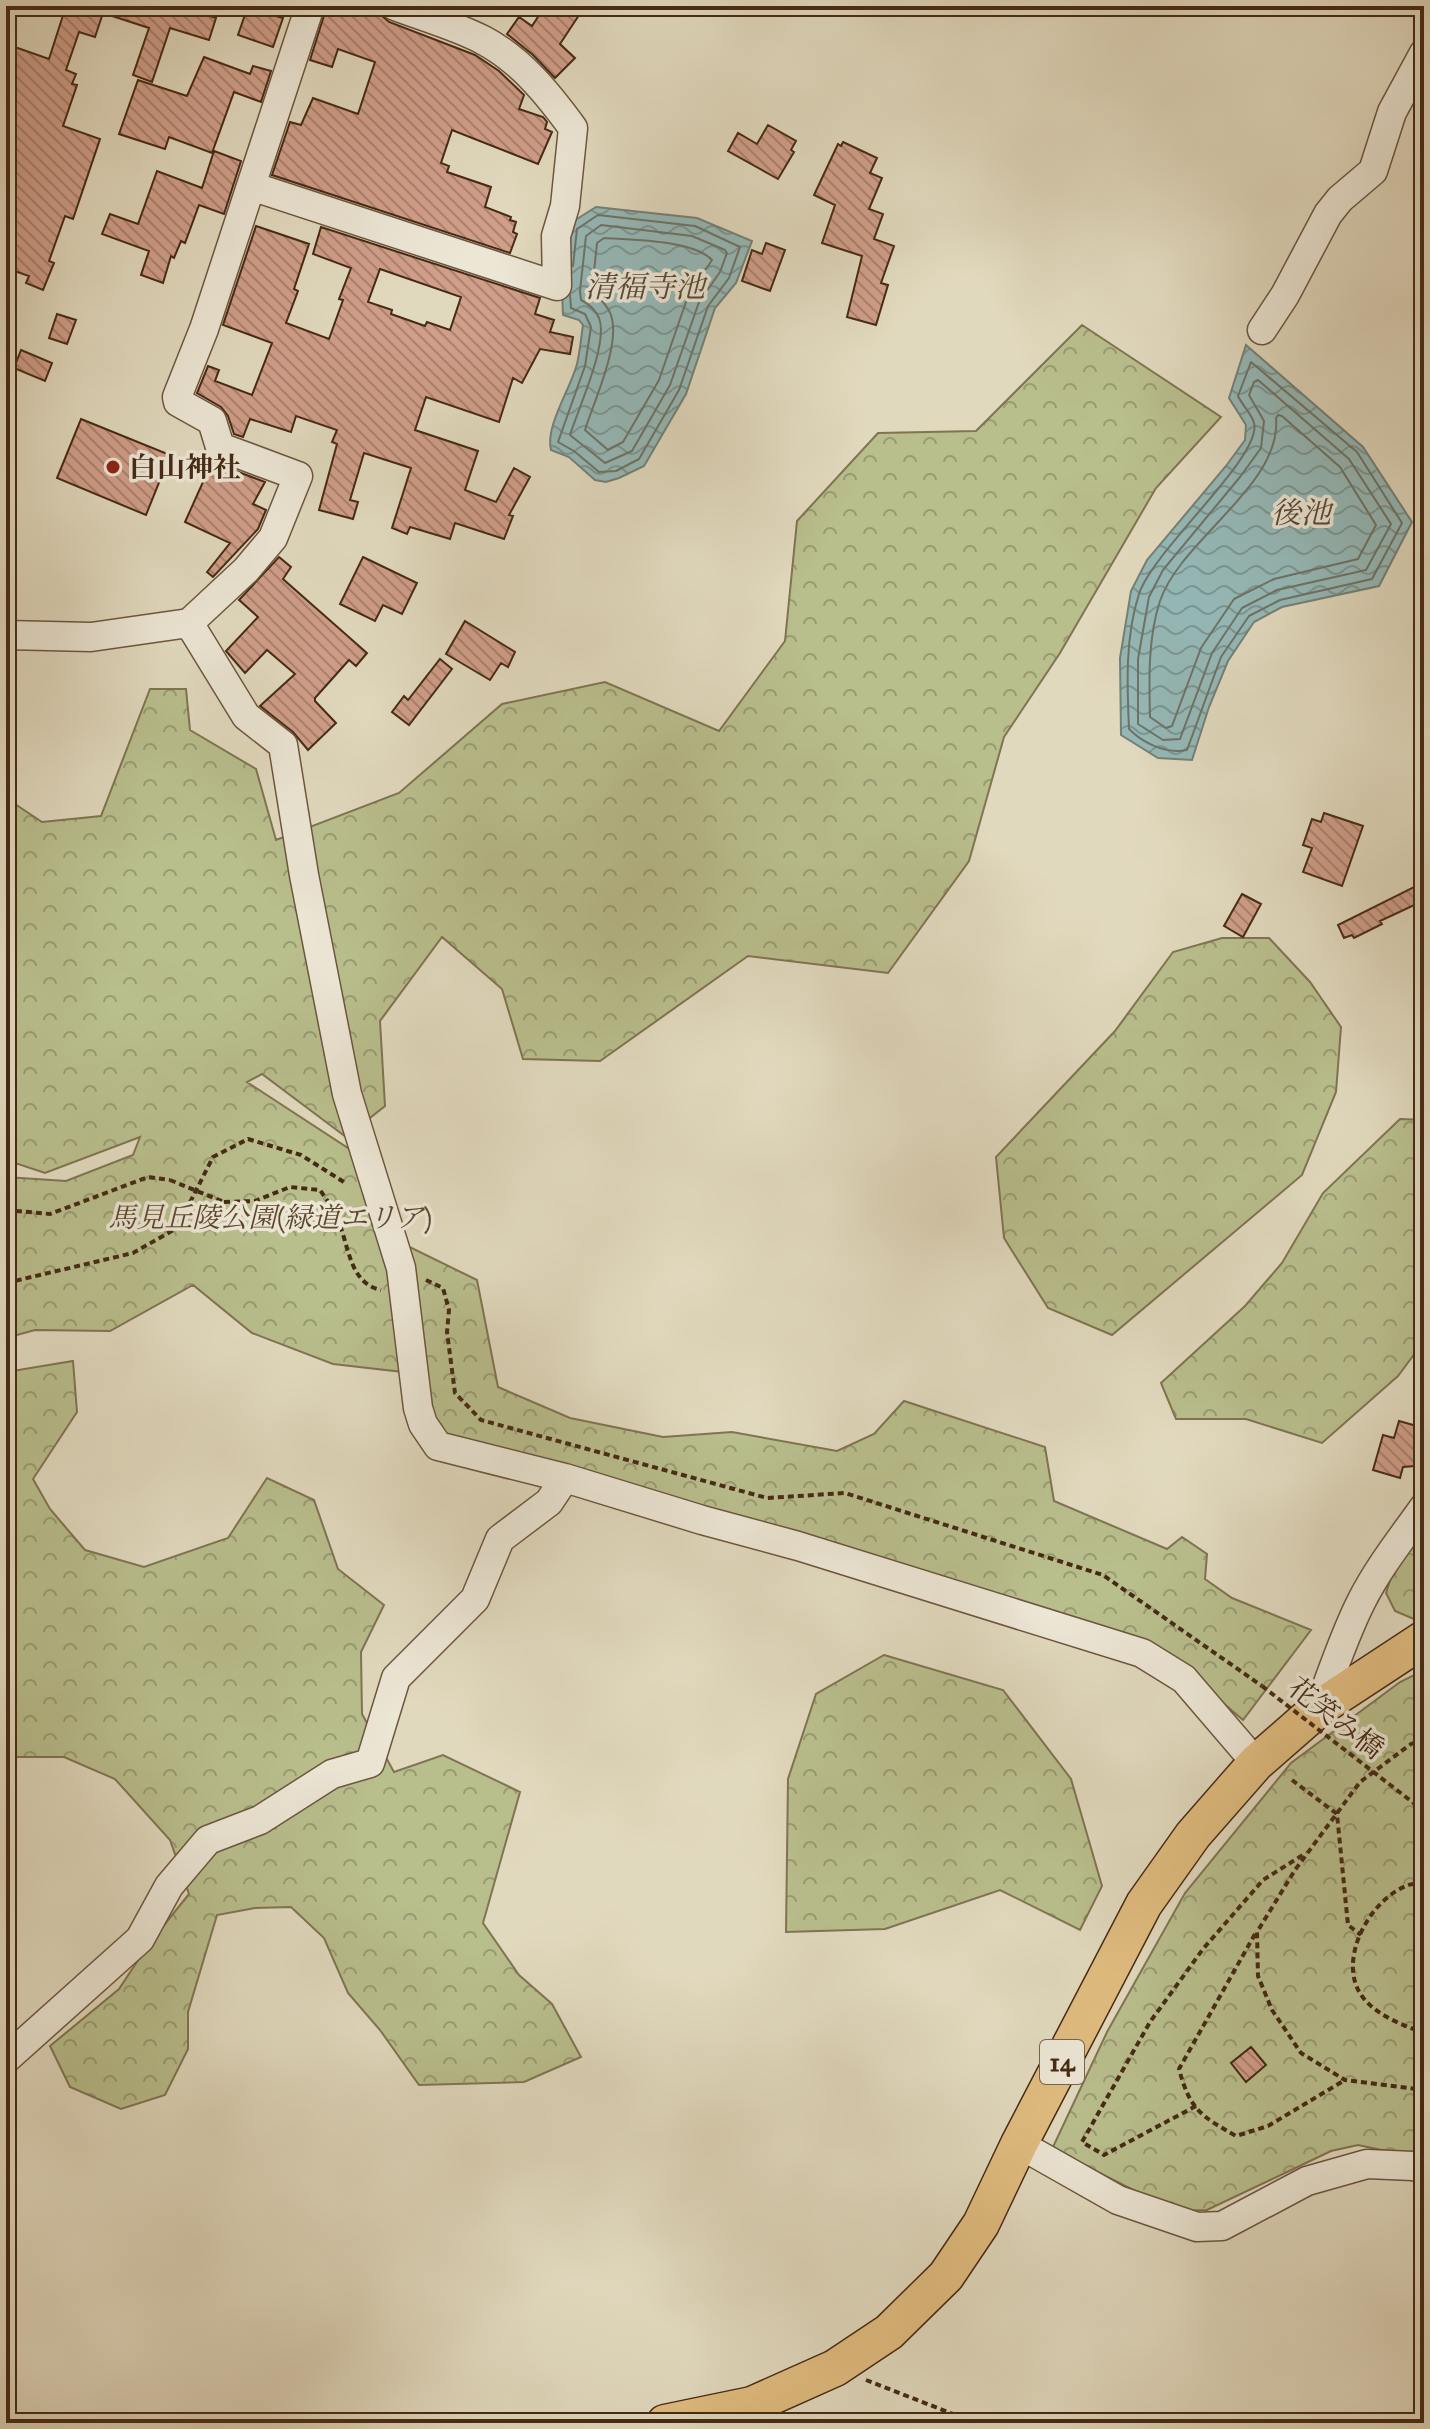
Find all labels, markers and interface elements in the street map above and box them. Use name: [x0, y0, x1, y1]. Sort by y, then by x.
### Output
water label: 清福寺池: [585, 269, 708, 305]
place label: 白山神社: [129, 450, 241, 485]
marker: 白山神社: [104, 458, 122, 476]
water label: 後池: [1271, 495, 1334, 531]
park label: 馬見丘陵公園(緑道エリア): [108, 1200, 432, 1235]
street label: 花笑み橋: [1281, 1670, 1391, 1766]
road number: 14: [1040, 2040, 1084, 2084]

